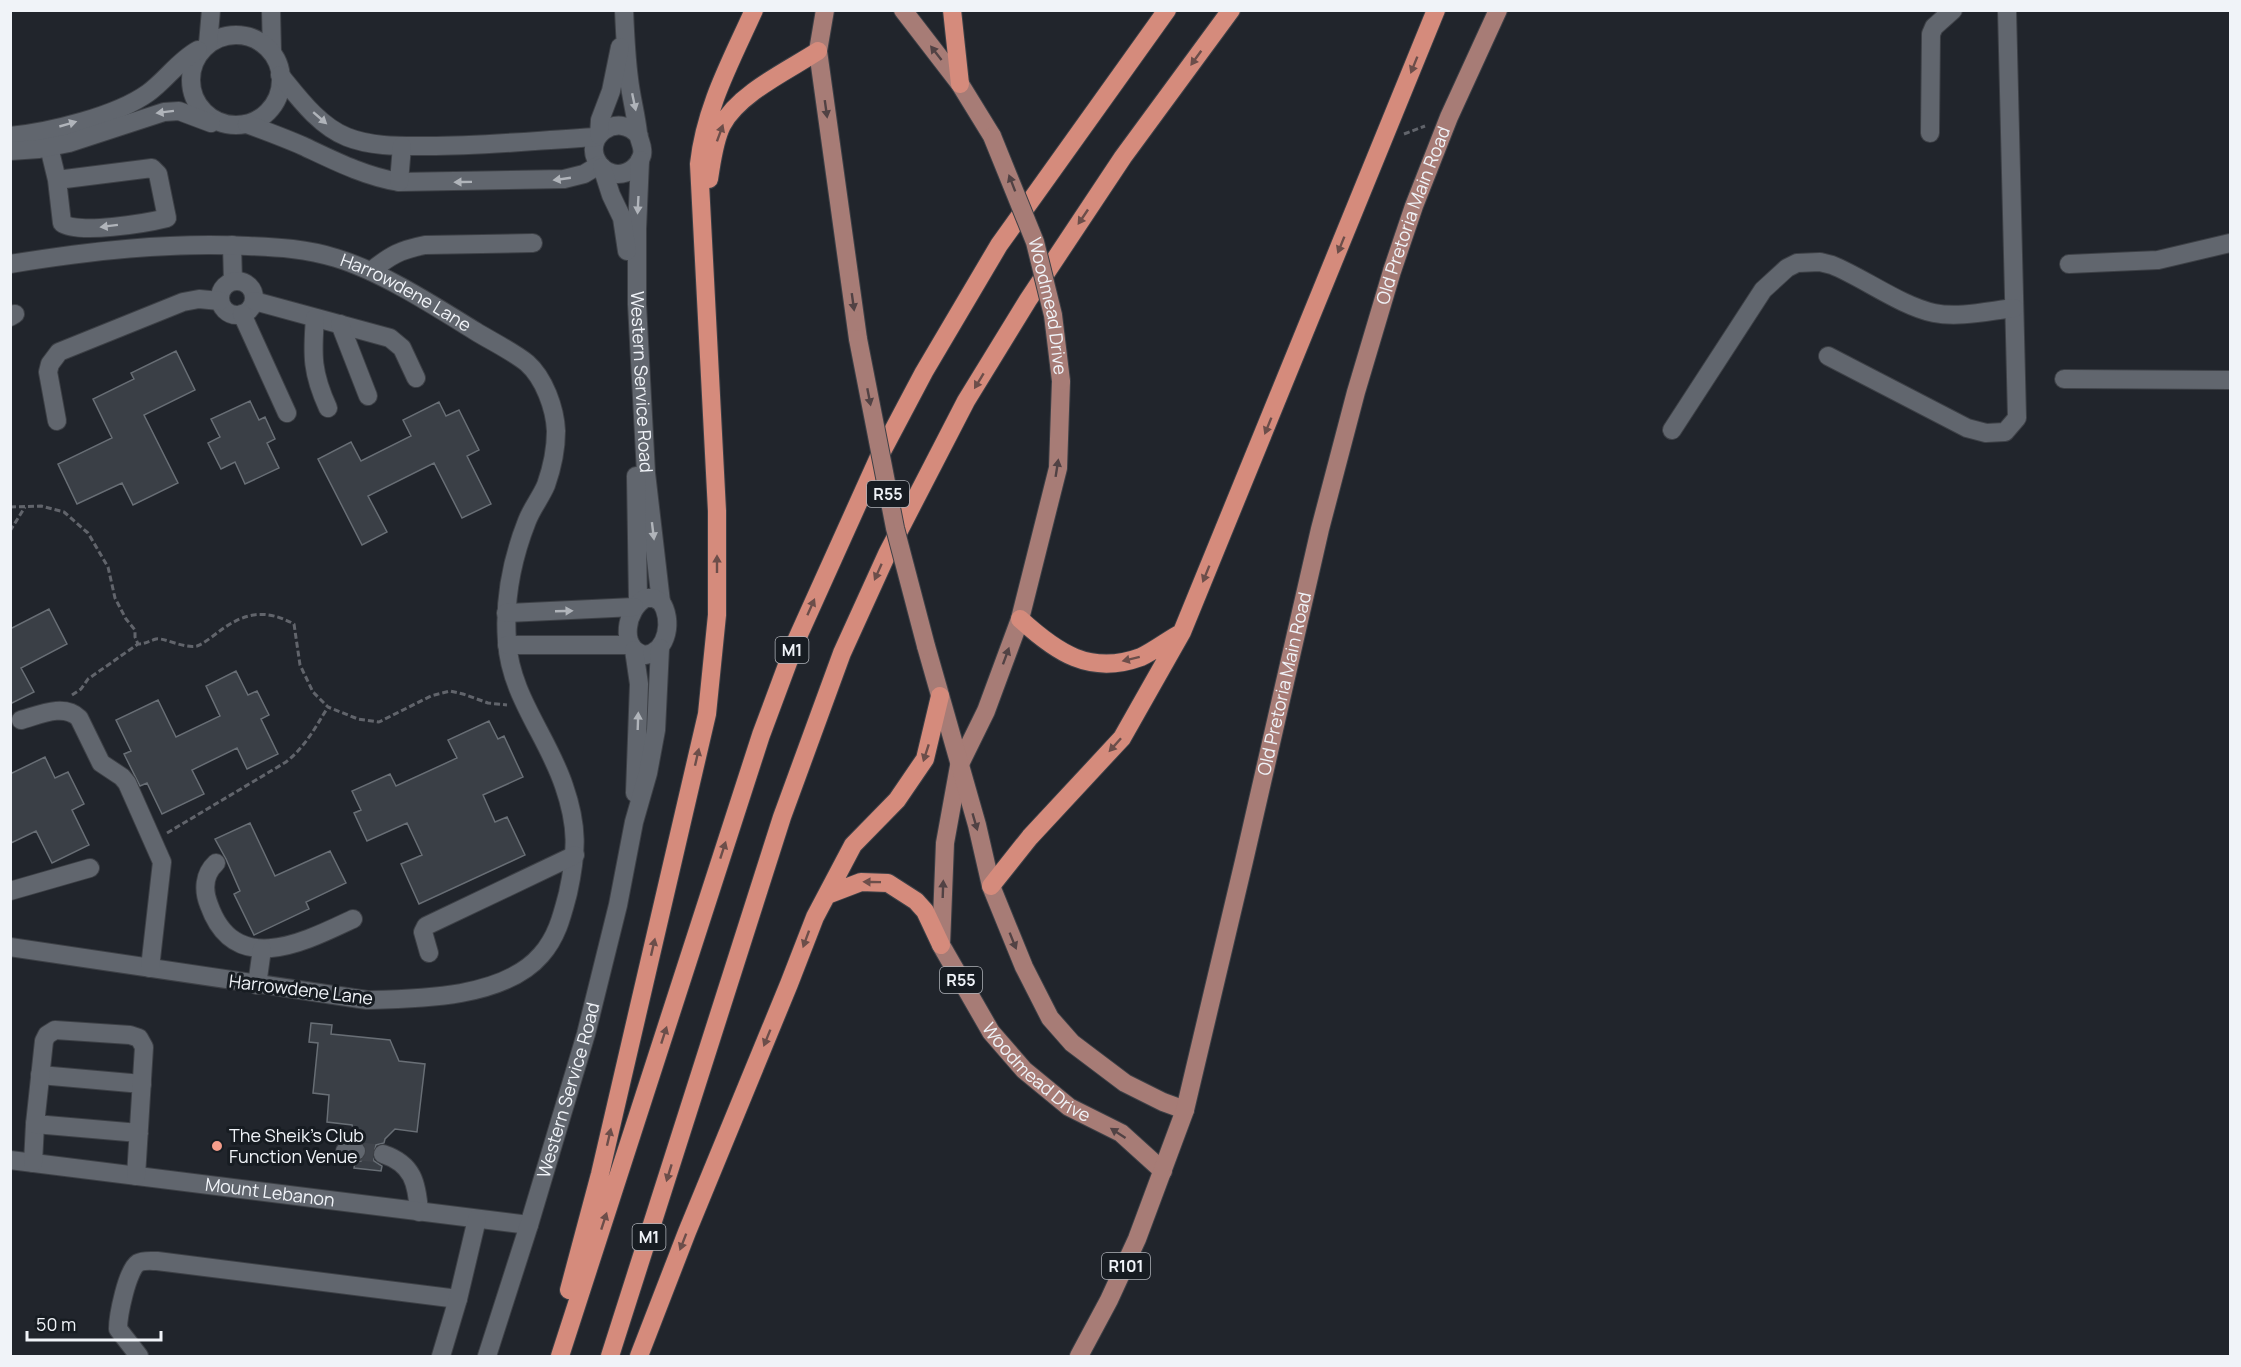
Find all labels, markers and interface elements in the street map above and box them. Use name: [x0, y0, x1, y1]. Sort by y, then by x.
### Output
one-way arrow: [930, 45, 942, 61]
one-way arrow: [1190, 49, 1202, 65]
one-way arrow: [1409, 56, 1419, 74]
one-way arrow: [629, 93, 639, 111]
one-way arrow: [822, 100, 831, 119]
one-way arrow: [156, 108, 175, 117]
one-way arrow: [312, 111, 327, 125]
one-way arrow: [59, 119, 77, 128]
street label: Old Pretoria Main Road: [1370, 123, 1455, 307]
one-way arrow: [716, 124, 725, 142]
one-way arrow: [1006, 173, 1016, 191]
one-way arrow: [552, 174, 571, 183]
one-way arrow: [453, 177, 472, 186]
one-way arrow: [634, 195, 643, 214]
one-way arrow: [1077, 208, 1089, 224]
one-way arrow: [99, 221, 118, 231]
street label: Woodmead Drive: [1023, 235, 1073, 376]
one-way arrow: [1336, 237, 1346, 255]
street label: Harrowdene Lane: [337, 247, 476, 337]
street label: Western Service Road: [626, 291, 659, 473]
one-way arrow: [848, 293, 858, 312]
one-way arrow: [973, 373, 984, 389]
one-way arrow: [865, 388, 874, 407]
one-way arrow: [1263, 417, 1272, 435]
one-way arrow: [1053, 459, 1062, 478]
road number: R55: [867, 481, 909, 507]
one-way arrow: [648, 522, 658, 541]
one-way arrow: [712, 554, 722, 573]
one-way arrow: [874, 564, 883, 581]
one-way arrow: [1201, 565, 1211, 583]
street label: Old Pretoria Main Road: [1251, 590, 1316, 778]
one-way arrow: [807, 598, 816, 616]
one-way arrow: [555, 607, 574, 616]
road number: M1: [776, 637, 808, 663]
one-way arrow: [1002, 647, 1012, 665]
one-way arrow: [1122, 655, 1140, 665]
one-way arrow: [633, 712, 642, 731]
one-way arrow: [1108, 738, 1122, 753]
one-way arrow: [920, 744, 930, 762]
one-way arrow: [693, 748, 703, 766]
one-way arrow: [971, 813, 981, 831]
one-way arrow: [719, 841, 728, 859]
one-way arrow: [862, 878, 881, 887]
one-way arrow: [938, 879, 948, 898]
one-way arrow: [801, 930, 810, 948]
one-way arrow: [1008, 932, 1018, 950]
one-way arrow: [649, 937, 658, 956]
road number: R55: [940, 967, 982, 993]
street label: Harrowdene Lane: [228, 968, 374, 1010]
street label: Western Service Road: [531, 1000, 604, 1181]
street label: Woodmead Drive: [977, 1018, 1095, 1127]
one-way arrow: [659, 1026, 669, 1044]
one-way arrow: [762, 1030, 772, 1048]
place label: The Sheik's Club Function Venue: [229, 1123, 364, 1168]
one-way arrow: [1111, 1127, 1127, 1139]
one-way arrow: [604, 1128, 614, 1146]
marker: The Sheik's Club Function Venue: [210, 1139, 224, 1153]
one-way arrow: [664, 1164, 673, 1182]
street label: Mount Lebanon: [204, 1172, 336, 1212]
one-way arrow: [600, 1212, 609, 1230]
road number: M1: [632, 1224, 666, 1250]
one-way arrow: [678, 1233, 687, 1251]
road number: R101: [1102, 1253, 1150, 1279]
scale bar: [27, 1304, 160, 1342]
text: 50 m: [36, 1312, 76, 1336]

